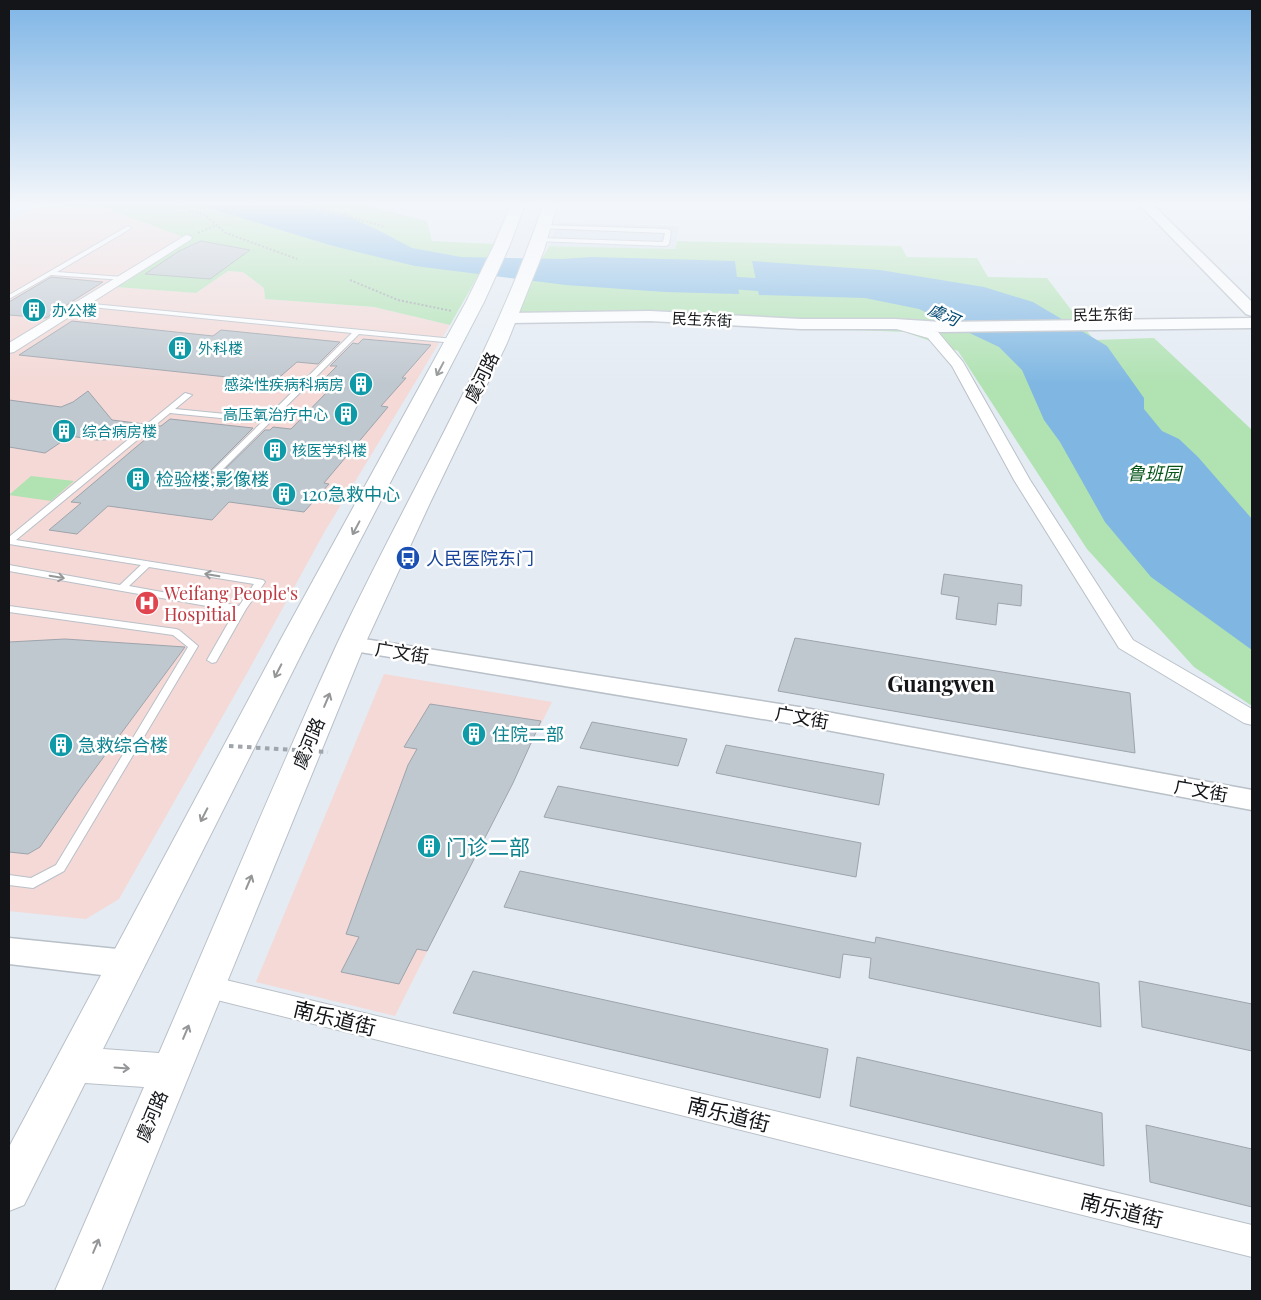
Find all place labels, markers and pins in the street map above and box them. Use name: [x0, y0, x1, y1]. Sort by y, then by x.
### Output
building icon: 办公楼: [21, 297, 47, 323]
place label: 办公楼: [52, 300, 97, 320]
building icon: 外科楼: [167, 335, 193, 361]
place label: 外科楼: [198, 338, 243, 358]
building icon: 感染性疾病科病房: [348, 371, 374, 397]
place label: 感染性疾病科病房: [224, 374, 344, 394]
building icon: 高压氧治疗中心: [333, 401, 359, 427]
place label: 高压氧治疗中心: [223, 404, 328, 424]
building icon: 综合病房楼: [51, 418, 77, 444]
place label: 综合病房楼: [82, 421, 157, 441]
building icon: 核医学科楼: [262, 437, 288, 463]
place label: 核医学科楼: [292, 440, 367, 460]
building icon: 检验楼;影像楼: [125, 466, 151, 492]
place label: 检验楼;影像楼: [156, 467, 269, 491]
building icon: 120急救中心: [271, 481, 297, 507]
place label: 120急救中心: [302, 482, 400, 506]
bus stop icon: 人民医院东门: [395, 545, 421, 571]
place label: 人民医院东门: [426, 546, 534, 570]
place label: Weifang People's Hospitial: [163, 581, 298, 626]
hospital icon: Weifang People's Hospitial: [134, 590, 160, 616]
building icon: 住院二部: [461, 721, 487, 747]
place label: 住院二部: [492, 722, 564, 746]
building icon: 急救综合楼: [48, 732, 74, 758]
place label: 急救综合楼: [78, 733, 168, 757]
place label: 门诊二部: [446, 832, 530, 860]
building icon: 门诊二部: [416, 833, 442, 859]

